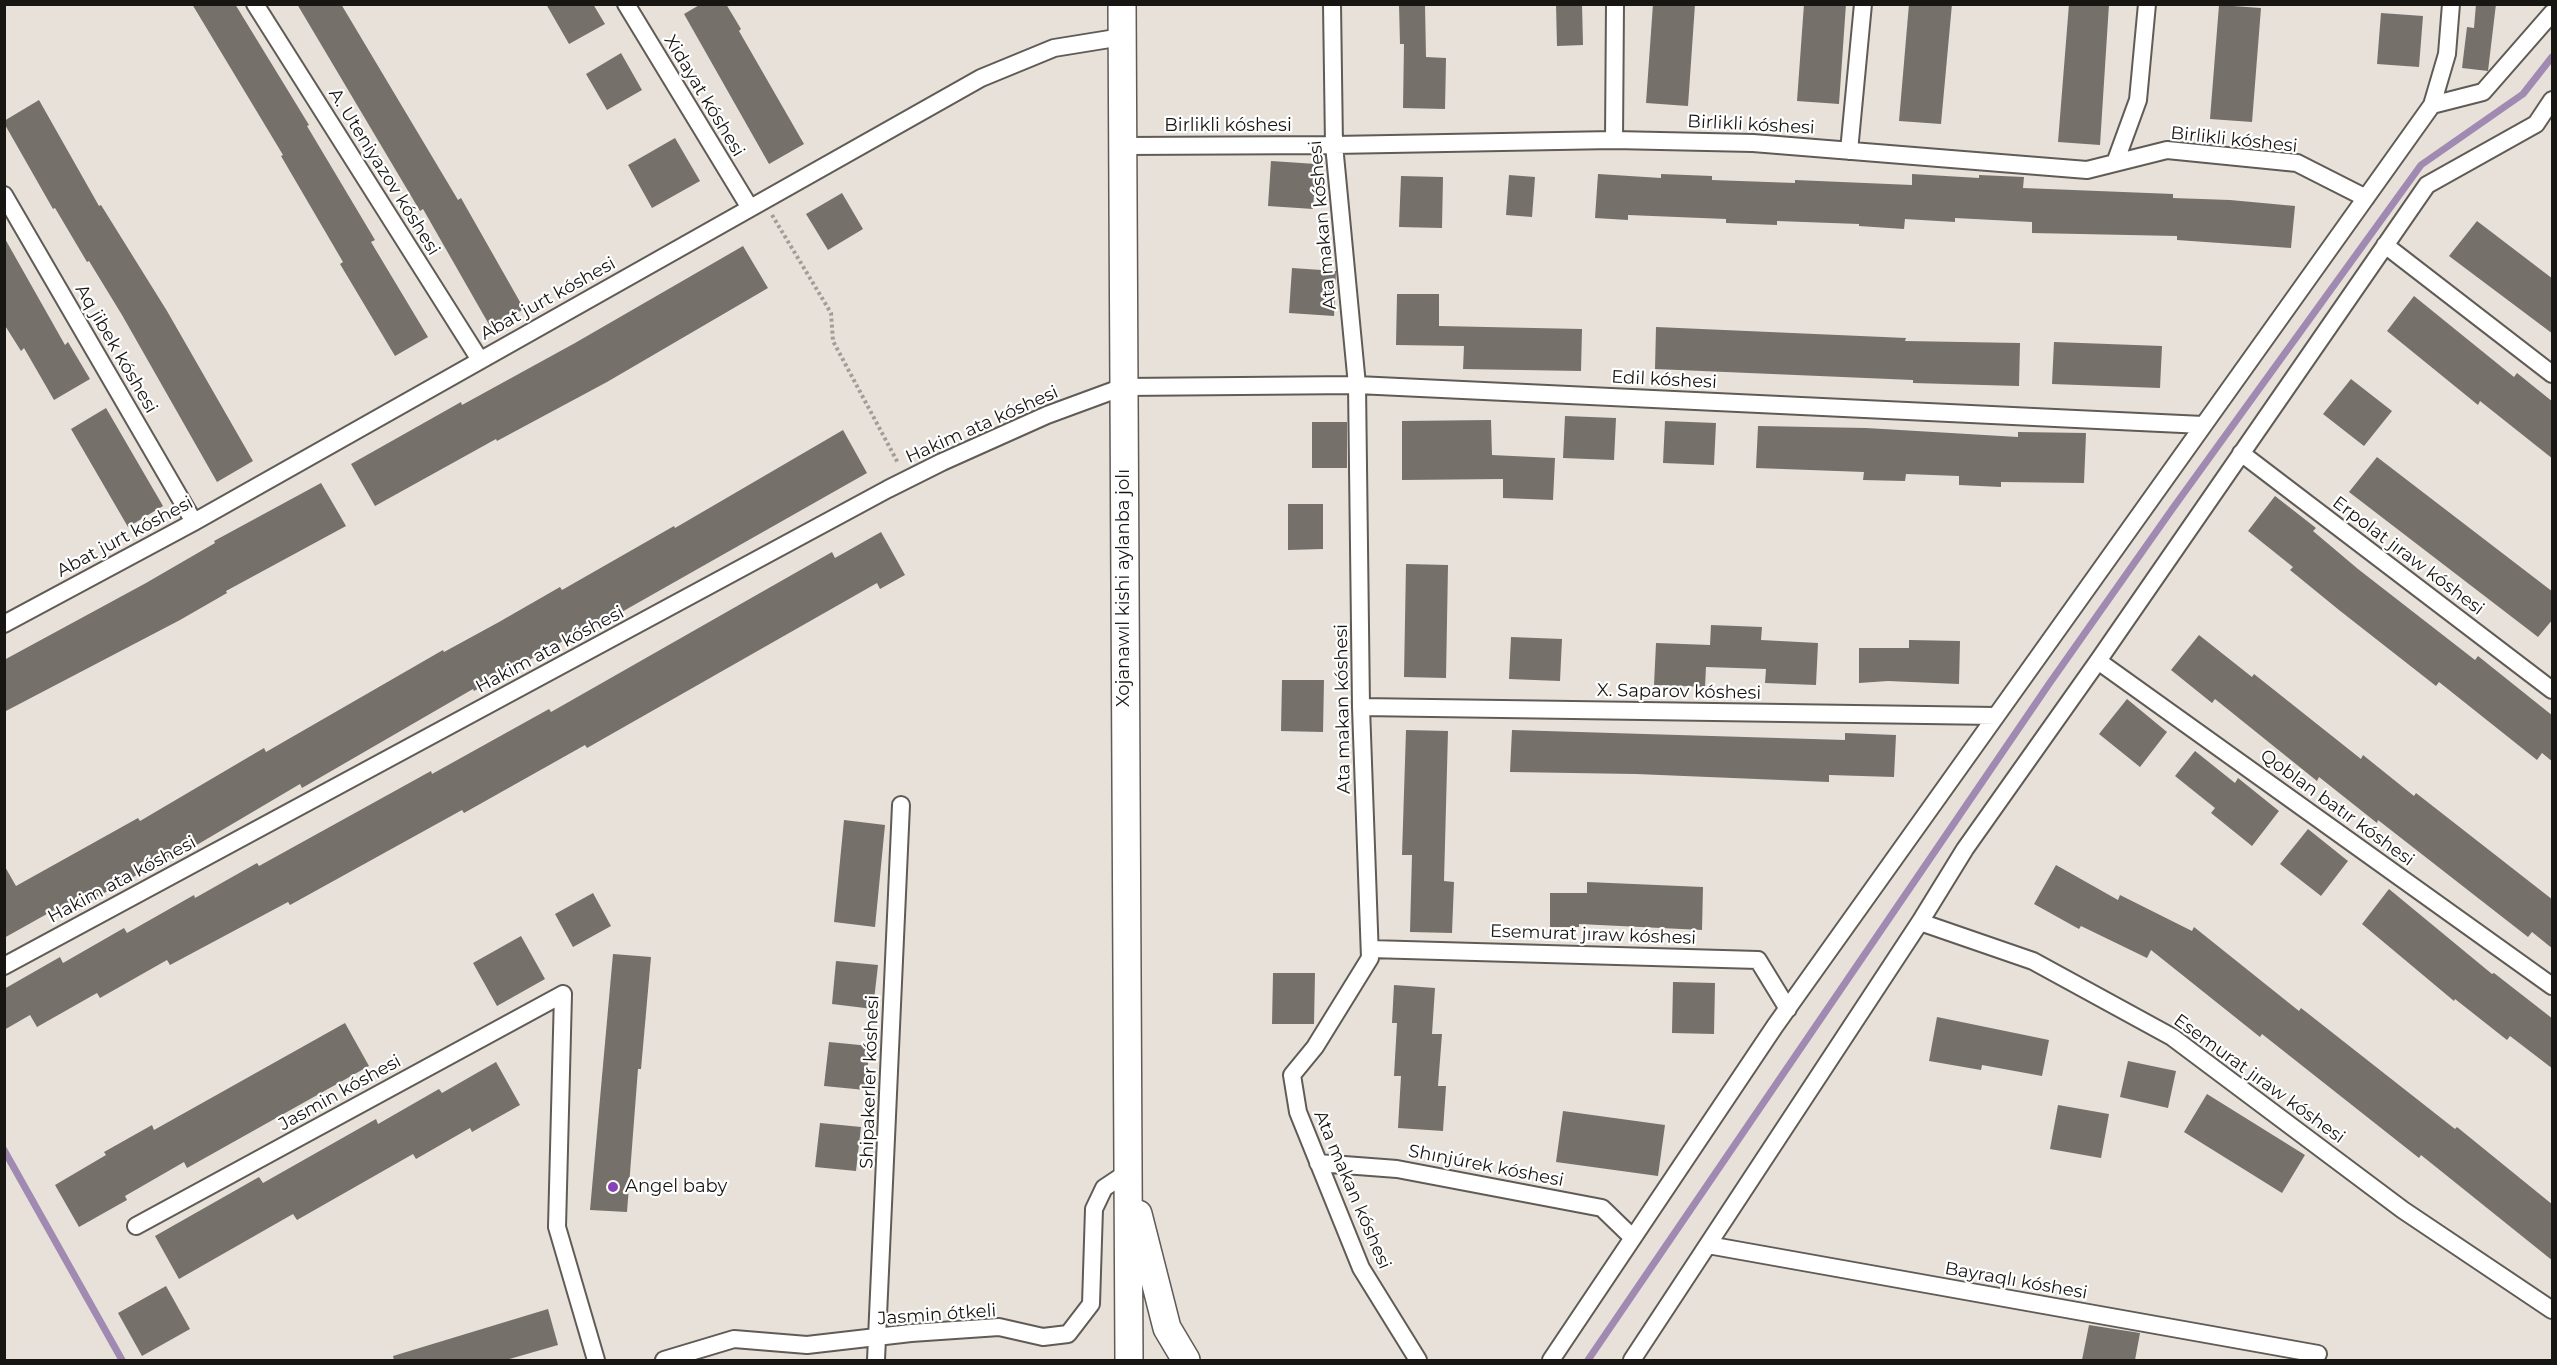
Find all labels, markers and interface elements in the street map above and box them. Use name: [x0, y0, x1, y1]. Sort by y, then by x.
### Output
street label: Xidayat kóshesi: [659, 31, 749, 161]
street label: A. Uteniyazov kóshesi: [324, 85, 444, 259]
street label: Birlikli kóshesi: [1687, 111, 1815, 139]
street label: Birlikli kóshesi: [1164, 115, 1292, 137]
street label: Birlikli kóshesi: [2169, 123, 2299, 157]
street label: Ata makan kóshesi: [1305, 139, 1341, 311]
street label: Abat jurt kóshesi: [477, 253, 619, 345]
street label: Aq jibek kóshesi: [70, 281, 162, 417]
street label: Edil kóshesi: [1611, 366, 1717, 394]
street label: Hakim ata kóshesi: [902, 382, 1062, 468]
street label: Xojanawıl kishi aylanba jolı: [1113, 469, 1135, 707]
street label: Abat jurt kóshesi: [53, 492, 197, 582]
street label: Erpolat jıraw kóshesi: [2328, 492, 2488, 620]
street label: Hakim ata kóshesi: [472, 602, 628, 698]
street label: Ata makan kóshesi: [1331, 624, 1355, 794]
street label: X. Saparov kóshesi: [1597, 680, 1761, 704]
street label: Qoblan batır kóshesi: [2256, 745, 2418, 871]
street label: Hakim ata kóshesi: [44, 832, 200, 928]
street label: Esemurat jıraw kóshesi: [1490, 921, 1696, 949]
street label: Shipakerler kóshesi: [856, 995, 884, 1169]
street label: Esemurat jıraw kóshesi: [2169, 1010, 2349, 1148]
street label: Jasmin kóshesi: [275, 1050, 405, 1136]
street label: Ata makan kóshesi: [1309, 1108, 1395, 1272]
street label: Shınjúrek kóshesi: [1407, 1140, 1565, 1192]
place label: Angel baby: [625, 1176, 727, 1198]
marker: Angel baby: [606, 1180, 620, 1194]
street label: Bayraqlı kóshesi: [1943, 1258, 2089, 1304]
street label: Jasmin ótkeli: [877, 1300, 997, 1330]

